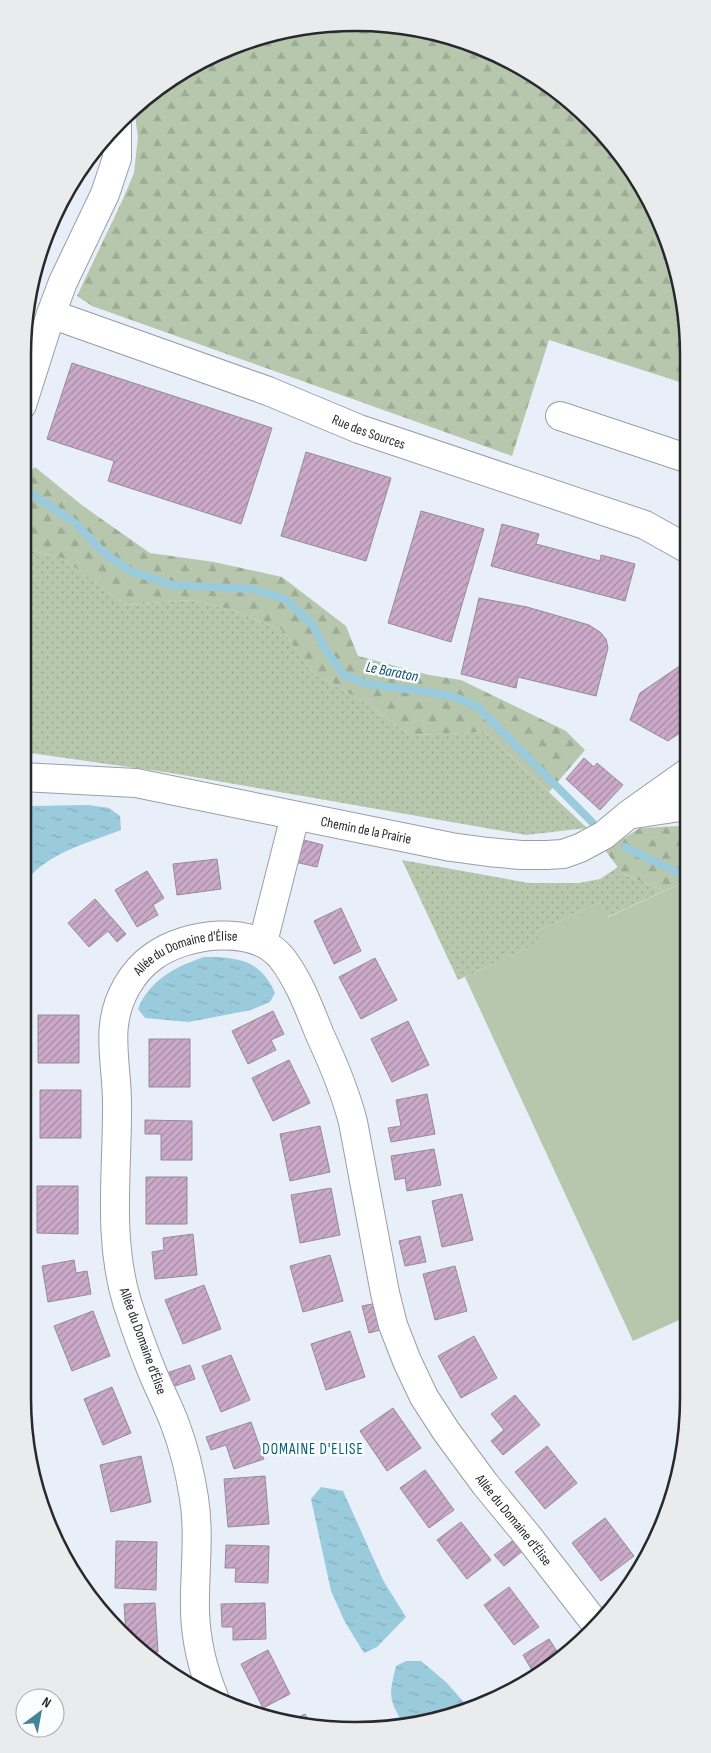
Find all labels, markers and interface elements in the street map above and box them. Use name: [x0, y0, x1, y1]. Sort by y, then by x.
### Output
street label: Rue des Sources: [330, 410, 408, 452]
water label: Le Baraton: [364, 658, 420, 686]
street label: Chemin de la Prairie: [319, 812, 413, 847]
street label: Allée du Domaine d'Élise: [129, 927, 238, 979]
street label: Allée du Domaine d'Élise: [115, 1284, 170, 1397]
district label: DOMAINE D'ELISE: [262, 1440, 364, 1459]
street label: Allée du Domaine d'Élise: [472, 1470, 556, 1569]
north arrow: [15, 1688, 65, 1738]
text: N: [39, 1693, 54, 1712]

